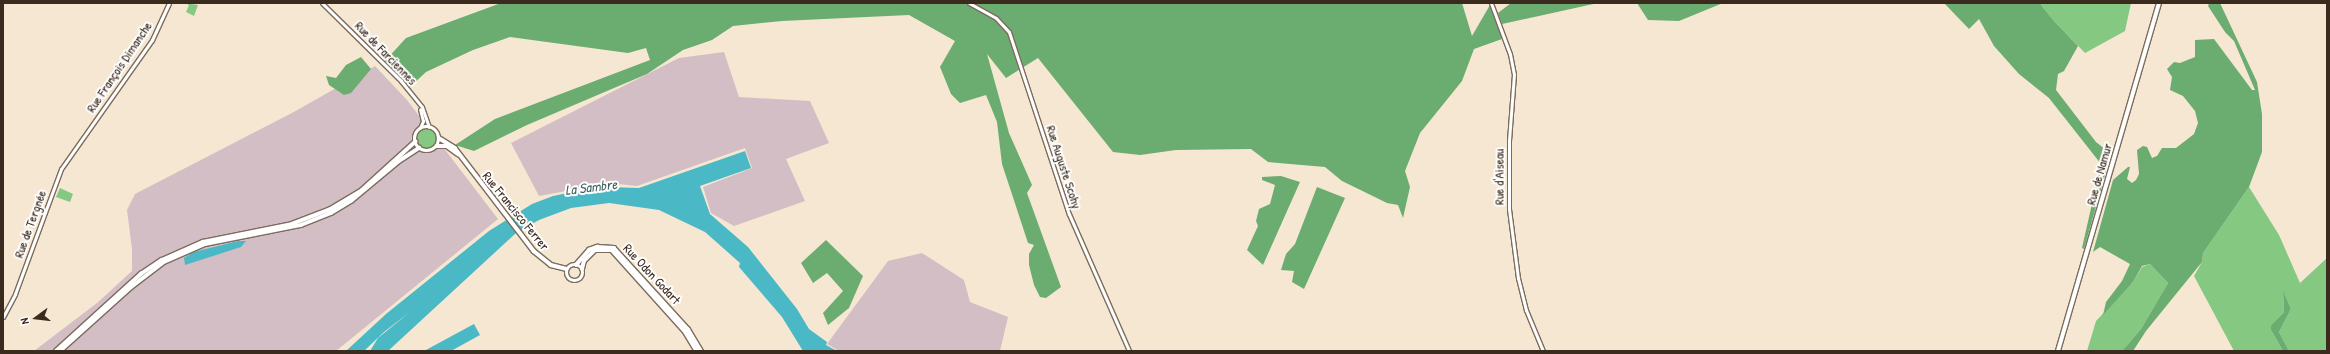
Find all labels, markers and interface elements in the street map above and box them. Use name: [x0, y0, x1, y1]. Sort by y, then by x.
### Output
street label: Rue de Farciennes: [352, 18, 420, 88]
street label: Rue François Dimanche: [83, 19, 155, 115]
street label: Rue Auguste Scohy: [1043, 123, 1085, 211]
street label: Rue de Namur: [2083, 141, 2115, 207]
street label: Rue d'Aiseau: [1491, 149, 1507, 205]
street label: Rue Francisco Ferrer: [480, 169, 552, 253]
water label: La Sambre: [564, 175, 618, 199]
street label: Rue de Tergnée: [11, 188, 49, 260]
street label: Rue Odon Godart: [620, 241, 684, 307]
north arrow: [16, 298, 56, 338]
text: N: [17, 316, 32, 326]

